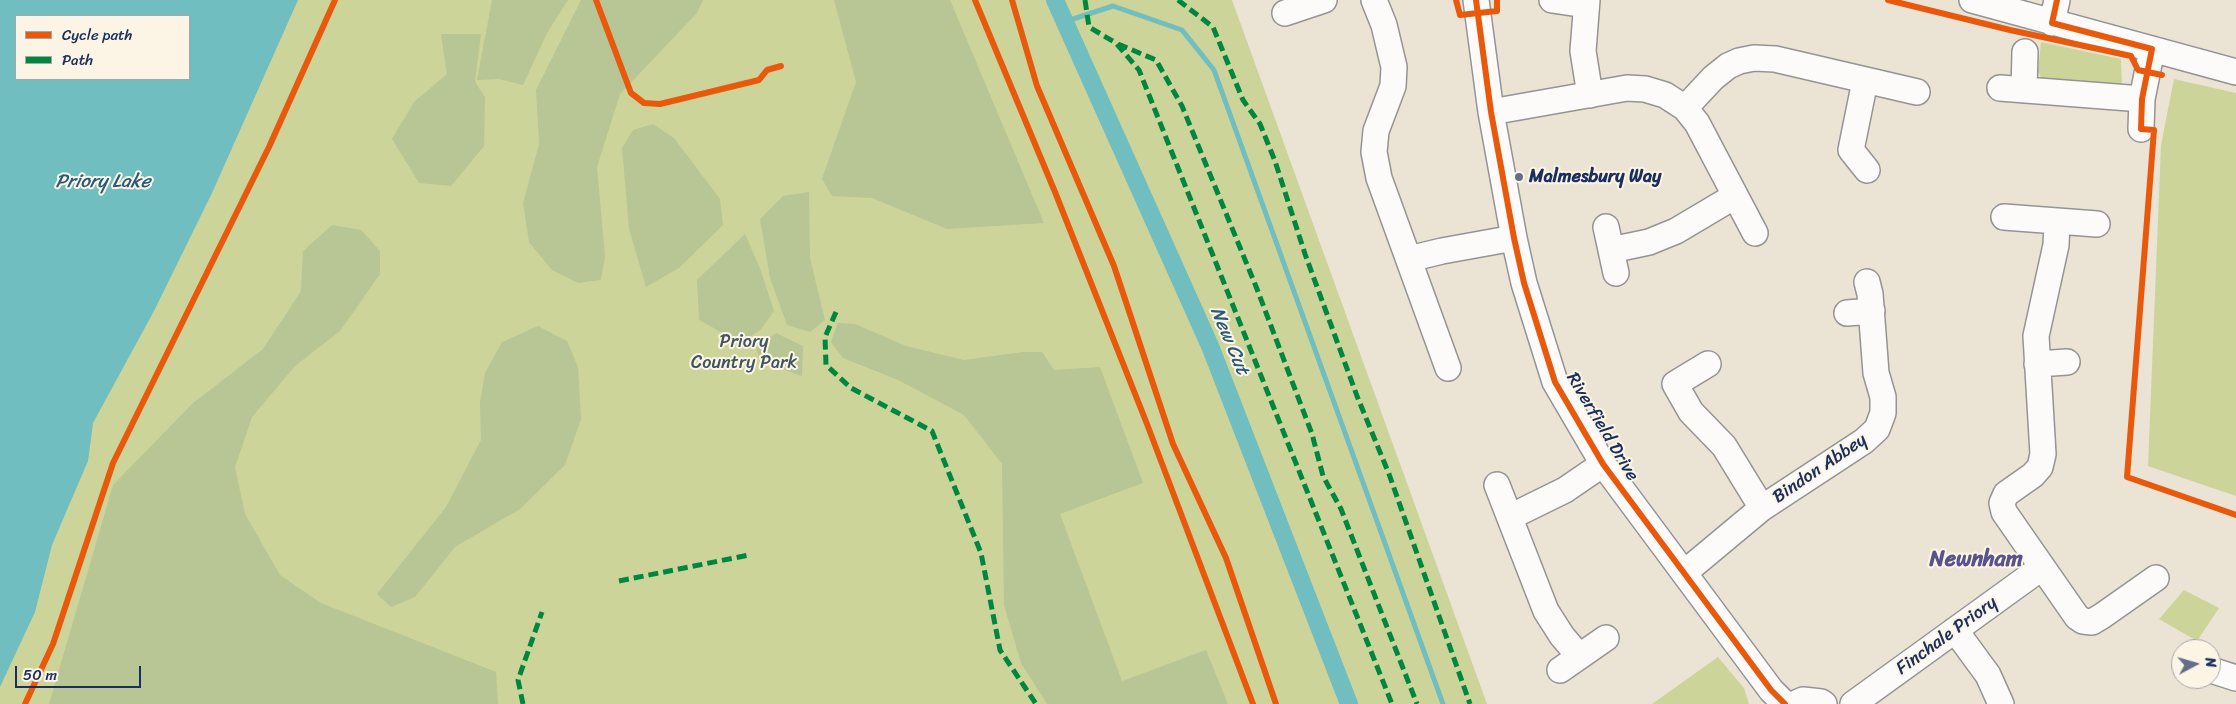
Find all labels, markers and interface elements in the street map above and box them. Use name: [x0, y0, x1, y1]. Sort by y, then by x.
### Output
legend: [15, 15, 190, 80]
text: Cycle path: [62, 22, 132, 48]
text: Path: [62, 47, 93, 73]
place label: Malmesbury Way: [1529, 166, 1661, 188]
water label: Priory Lake: [56, 171, 150, 193]
marker: Malmesbury Way: [1513, 171, 1525, 183]
water label: New Cut: [1205, 304, 1253, 378]
park label: Priory Country Park: [691, 331, 797, 374]
street label: Riverfield Drive: [1561, 369, 1643, 485]
street label: Bindon Abbey: [1769, 430, 1871, 508]
district label: Newnham: [1929, 547, 2023, 573]
street label: Finchale Priory: [1892, 592, 2002, 680]
north arrow: [2171, 639, 2221, 689]
scale bar: [18, 656, 144, 688]
text: N: [2197, 656, 2223, 669]
text: 50 m: [23, 662, 57, 688]

